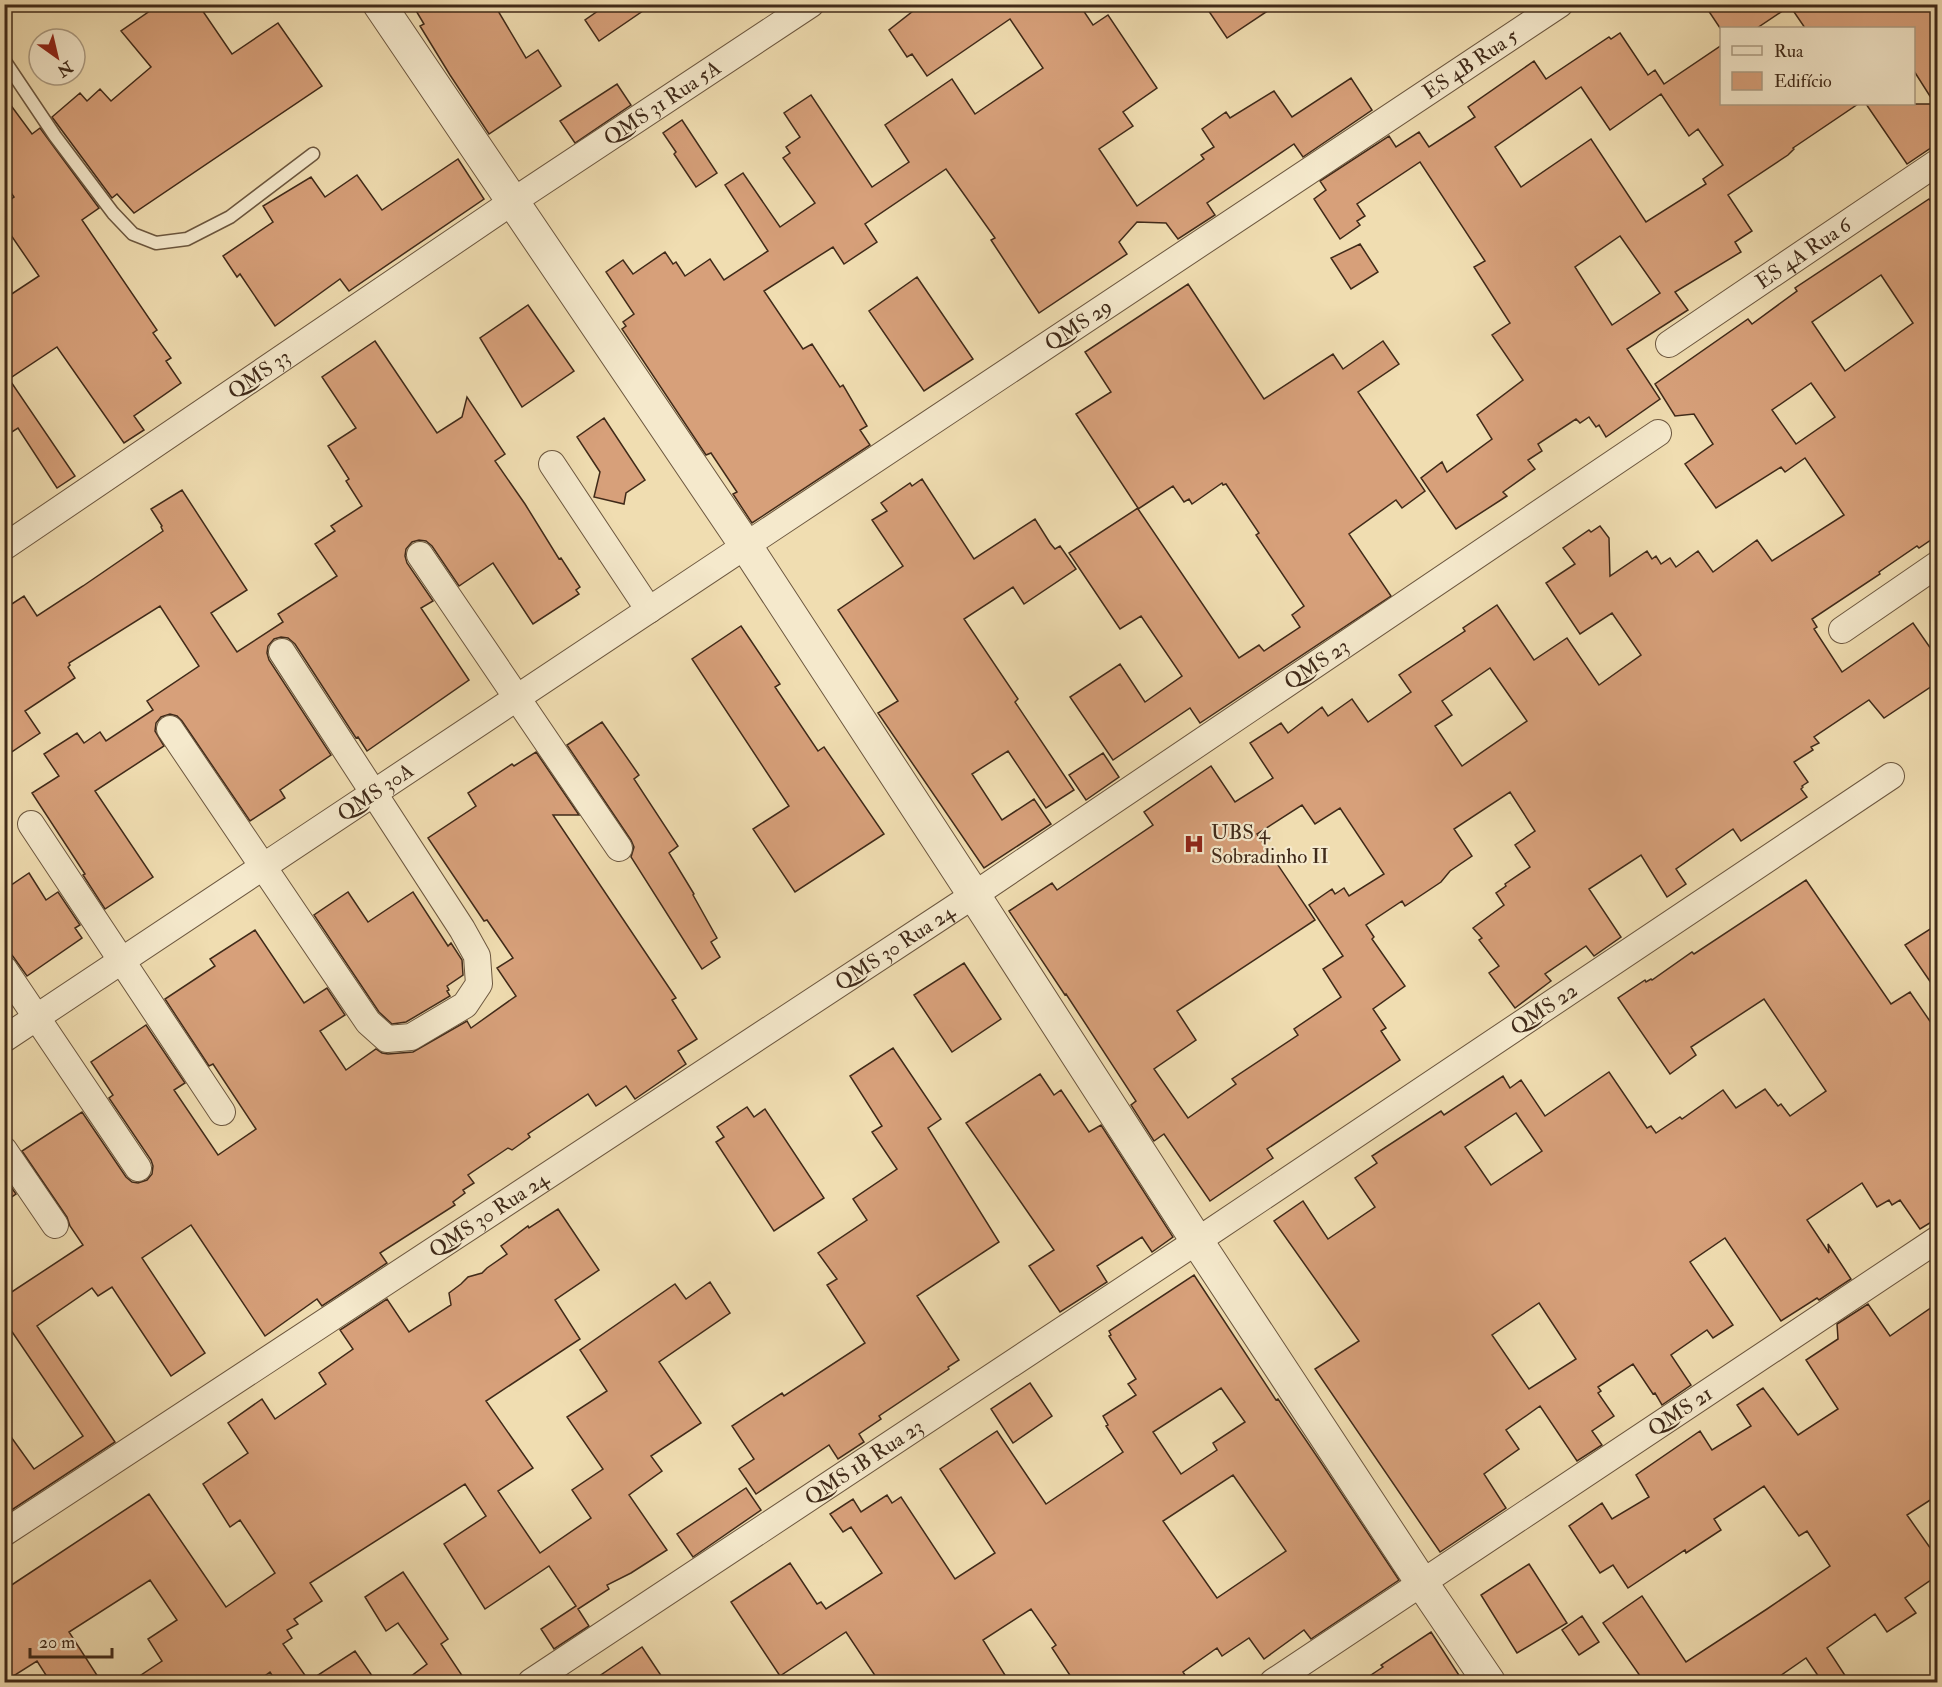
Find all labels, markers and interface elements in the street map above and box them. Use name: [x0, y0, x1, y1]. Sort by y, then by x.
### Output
street label: ES 4B Rua 5: [1418, 22, 1524, 105]
north arrow: [27, 27, 87, 87]
legend: [1720, 27, 1915, 105]
text: Rua: [1774, 40, 1804, 63]
street label: QMS 31 Rua 5A: [598, 54, 726, 152]
text: N: [53, 56, 77, 81]
text: Edifício: [1774, 70, 1832, 93]
street label: ES 4A Rua 6: [1750, 211, 1858, 296]
street label: QMS 29: [1040, 293, 1117, 357]
street label: QMS 33: [223, 344, 296, 405]
street label: QMS 23: [1279, 633, 1354, 696]
street label: QMS 30A: [332, 757, 419, 827]
place label: UBS 4 Sobradinho II: [1211, 819, 1329, 870]
hospital icon: UBS 4 Sobradinho II: [1182, 832, 1206, 856]
street label: QMS 30 Rua 24: [830, 898, 961, 997]
street label: QMS 22: [1505, 977, 1583, 1041]
street label: QMS 30 Rua 24: [424, 1165, 555, 1264]
street label: QMS 21: [1643, 1380, 1718, 1443]
street label: QMS 1B Rua 23: [799, 1413, 929, 1511]
scale bar: [30, 1621, 112, 1659]
text: 20 m: [39, 1631, 75, 1654]

